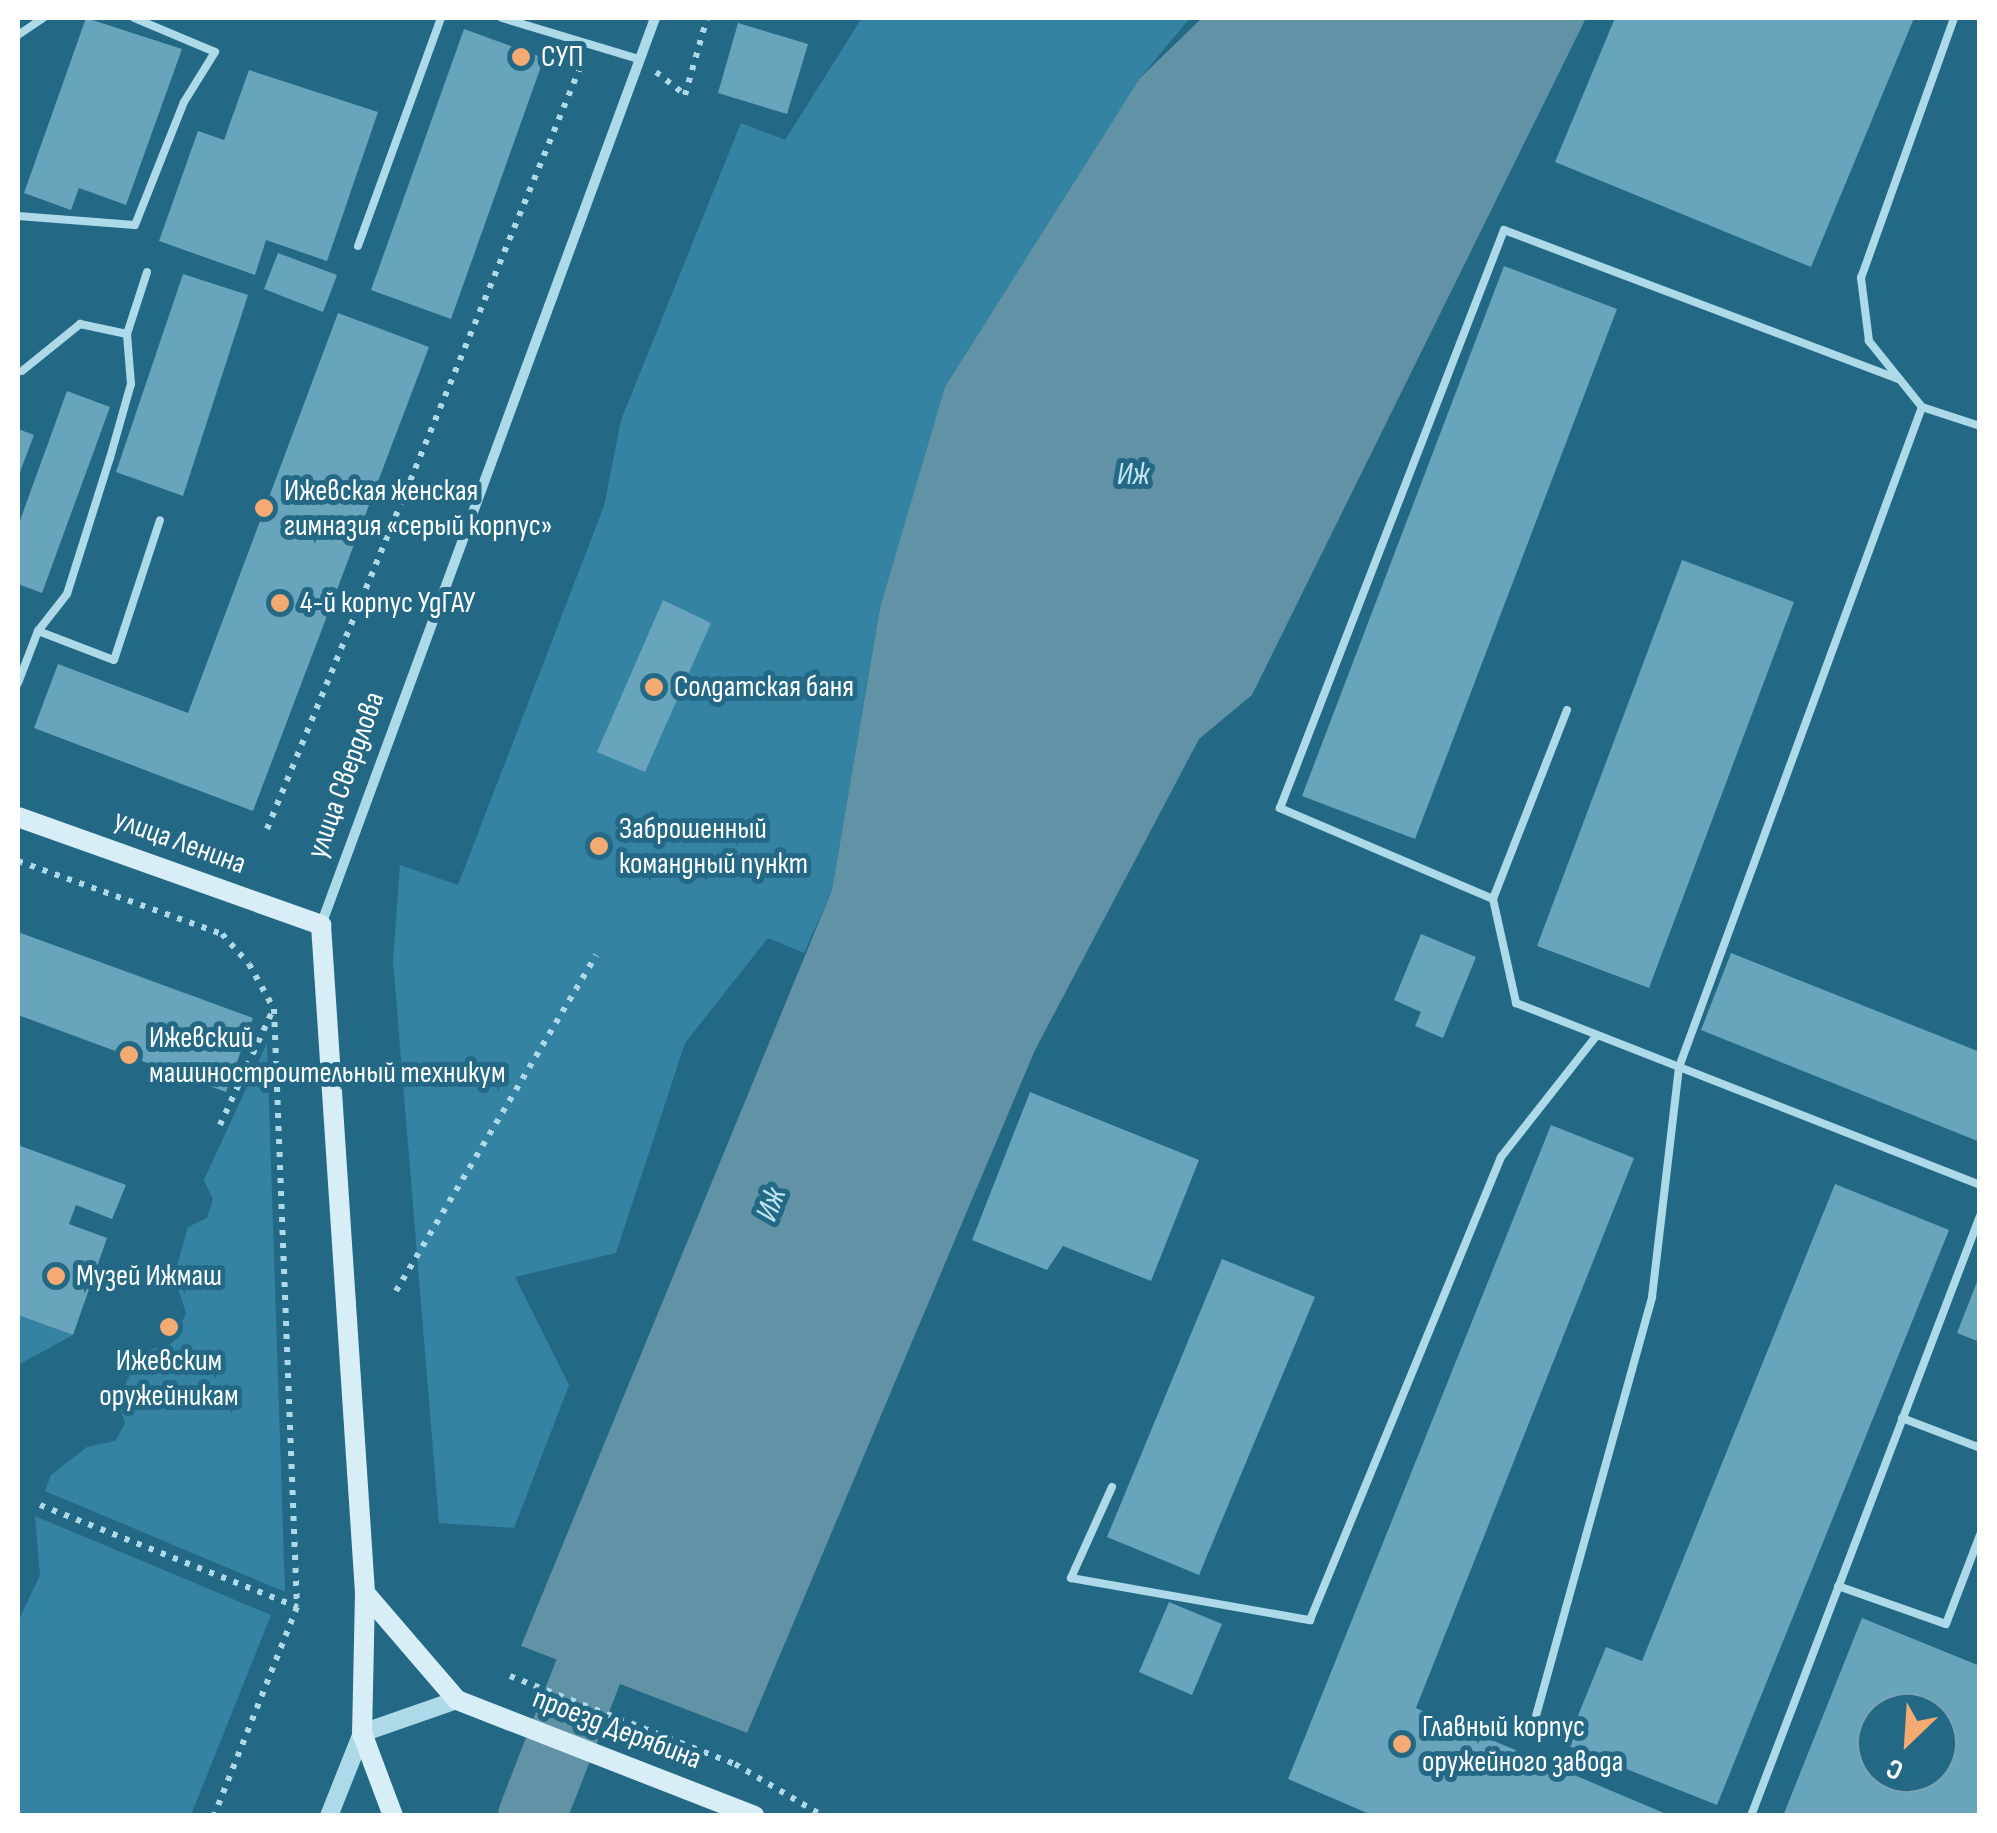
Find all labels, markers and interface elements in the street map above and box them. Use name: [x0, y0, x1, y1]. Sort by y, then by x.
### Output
place label: СУП: [541, 39, 583, 75]
marker: СУП: [510, 46, 532, 68]
water label: Иж: [1117, 456, 1149, 494]
place label: Ижевская женская гимназия «серый корпус»: [284, 473, 553, 544]
marker: Ижевская женская гимназия «серый корпус»: [253, 497, 275, 519]
place label: 4-й корпус УдГАУ: [300, 585, 475, 621]
marker: 4-й корпус УдГАУ: [269, 592, 291, 614]
place label: Солдатская баня: [674, 669, 854, 705]
marker: Солдатская баня: [643, 676, 665, 698]
street label: улица Свердлова: [299, 687, 393, 863]
street label: улица Ленина: [109, 802, 251, 882]
place label: Заброшенный командный пункт: [619, 811, 808, 882]
marker: Заброшенный командный пункт: [588, 835, 610, 857]
place label: Ижевский машиностроительный техникум: [149, 1020, 506, 1090]
marker: Ижевский машиностроительный техникум: [118, 1044, 140, 1066]
water label: Иж: [748, 1183, 796, 1227]
place label: Музей Ижмаш: [76, 1258, 222, 1294]
marker: Музей Ижмаш: [45, 1265, 67, 1287]
marker: Ижевским оружейникам: [158, 1316, 180, 1338]
place label: Ижевским оружейникам: [99, 1343, 239, 1414]
street label: проезд Дерябина: [528, 1680, 706, 1778]
north arrow: [1857, 1693, 1957, 1793]
place label: Главный корпус оружейного завода: [1422, 1709, 1623, 1780]
marker: Главный корпус оружейного завода: [1391, 1733, 1413, 1755]
text: С: [1881, 1751, 1908, 1787]

